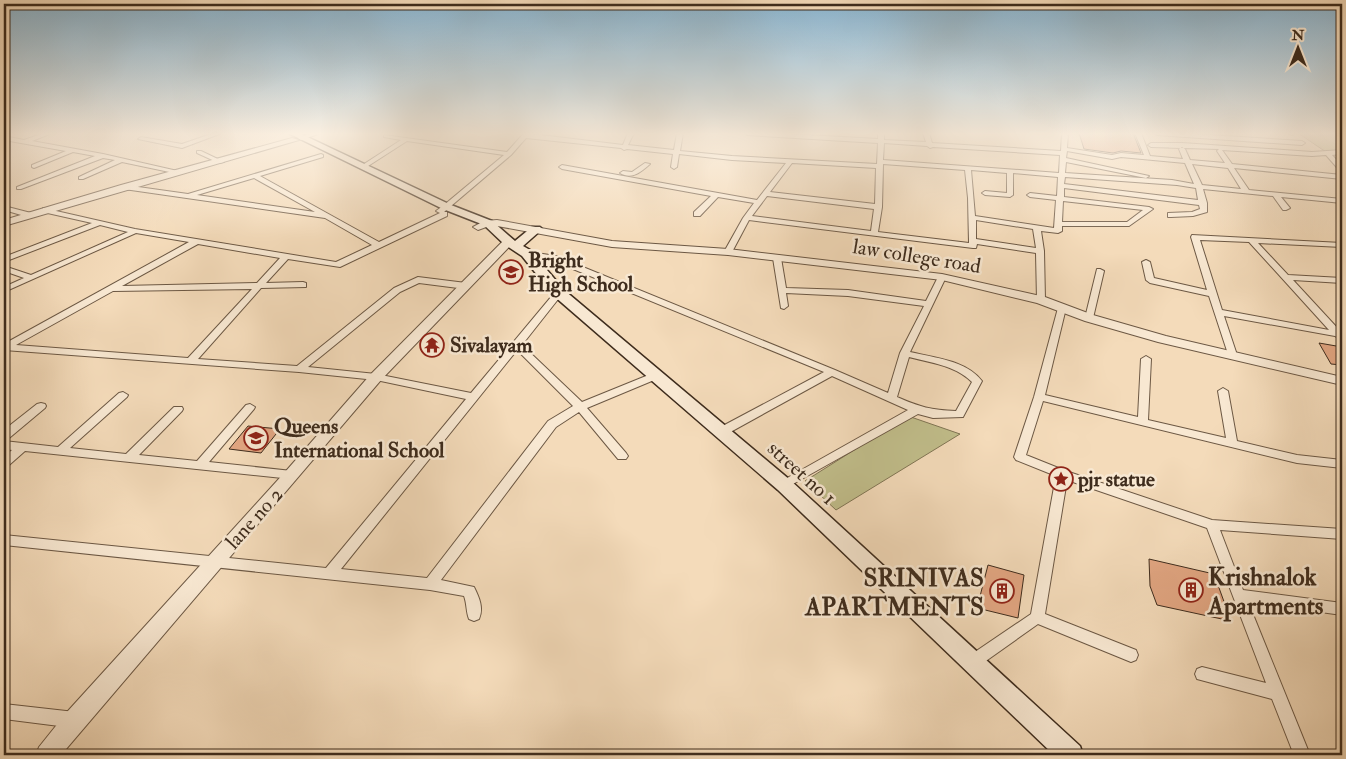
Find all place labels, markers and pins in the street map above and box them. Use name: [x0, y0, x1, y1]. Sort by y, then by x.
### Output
place label: Bright High School: [528, 247, 634, 298]
school or university icon: Bright High School: [498, 259, 524, 285]
temple icon: Sivalayam: [419, 332, 445, 358]
place label: Sivalayam: [450, 332, 533, 359]
place label: Queens International School: [274, 413, 445, 464]
school or university icon: Queens International School: [243, 425, 269, 451]
place icon: pjr statue: [1048, 466, 1074, 492]
place label: pjr statue: [1077, 466, 1155, 493]
place label: Krishnalok Apartments: [1207, 562, 1324, 622]
place label: SRINIVAS APARTMENTS: [804, 563, 984, 623]
building icon: Krishnalok Apartments: [1178, 577, 1204, 603]
building icon: SRINIVAS APARTMENTS: [989, 578, 1015, 604]

